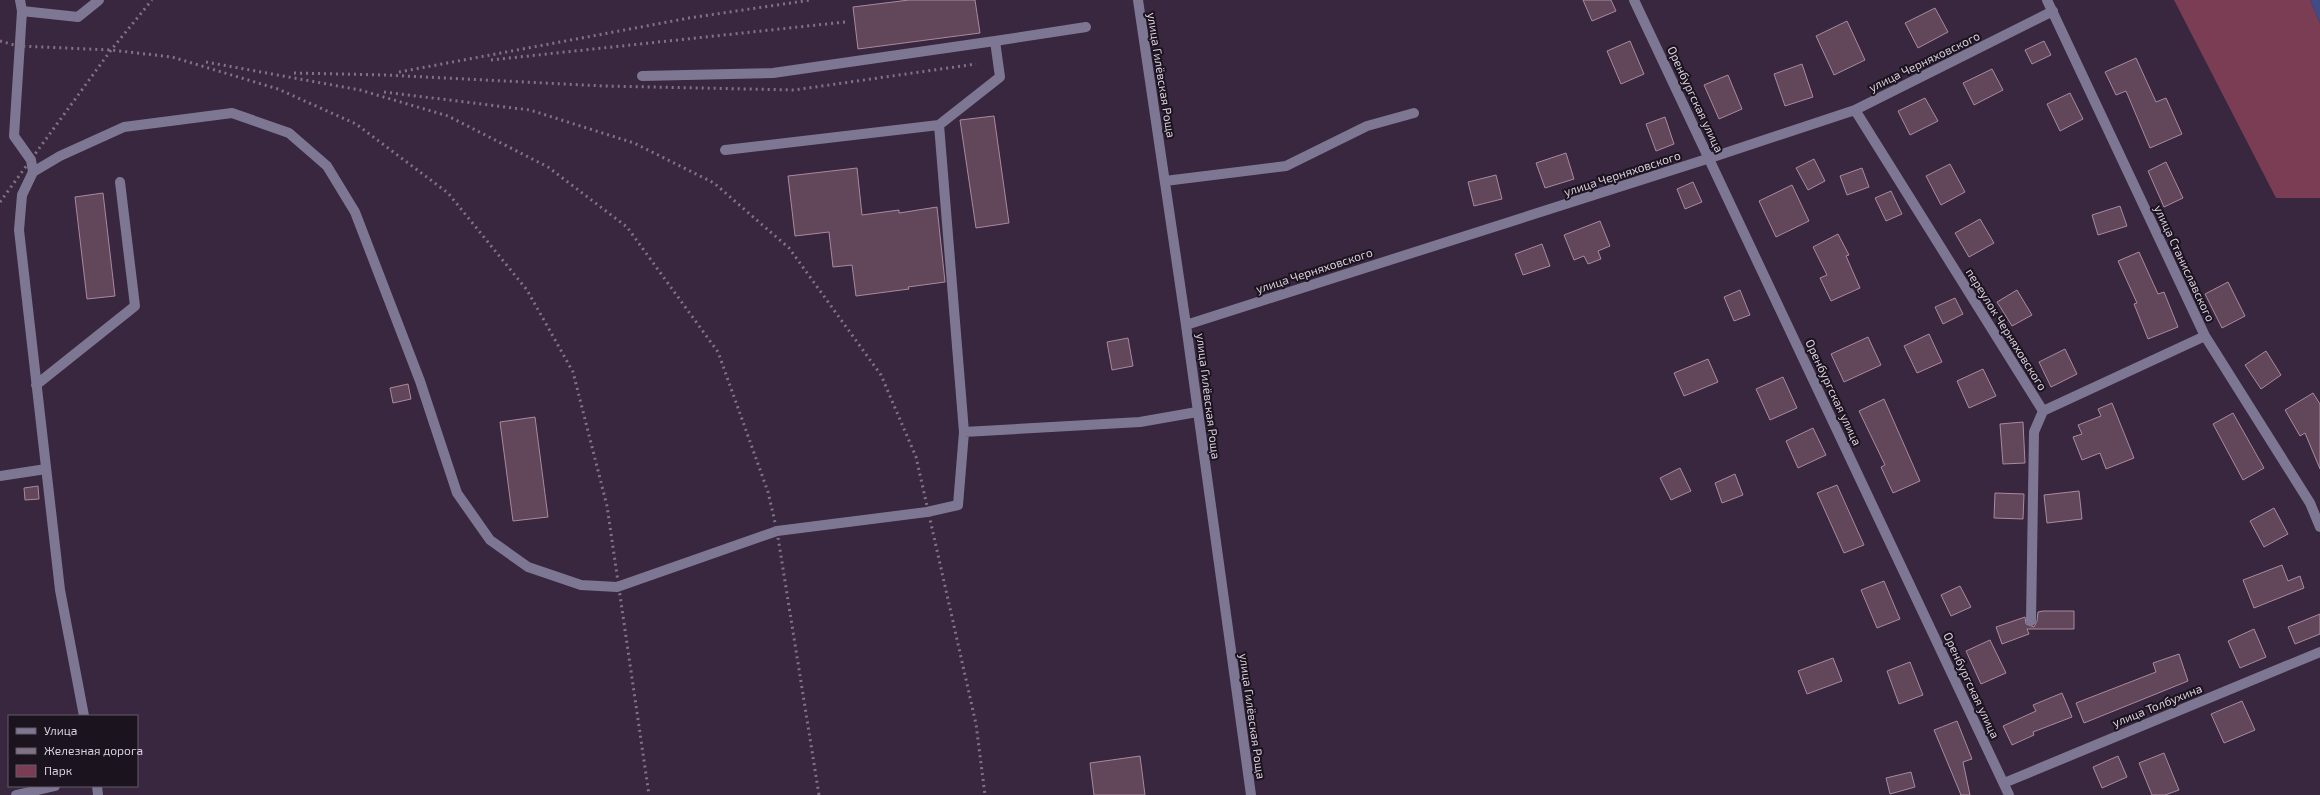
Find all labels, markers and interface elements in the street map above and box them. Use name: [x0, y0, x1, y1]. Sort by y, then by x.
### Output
street label: улица Гилёвская Роща: [1144, 11, 1179, 139]
street label: улица Черняховского: [1866, 28, 1982, 95]
street label: Оренбургская улица: [1664, 44, 1727, 155]
street label: улица Черняховского: [1562, 147, 1683, 199]
street label: улица Станиславского: [2151, 203, 2218, 324]
street label: улица Черняховского: [1254, 244, 1375, 296]
street label: переулок Черняховского: [1963, 265, 2050, 393]
street label: улица Гилёвская Роща: [1193, 332, 1224, 460]
street label: Оренбургская улица: [1802, 337, 1865, 448]
street label: Оренбургская улица: [1940, 630, 2003, 741]
street label: улица Гилёвская Роща: [1236, 652, 1269, 780]
street label: улица Толбухина: [2110, 681, 2204, 730]
legend: [8, 715, 138, 787]
text: Улица: [44, 723, 77, 737]
text: Железная дорога: [44, 743, 143, 757]
text: Парк: [44, 763, 73, 777]

